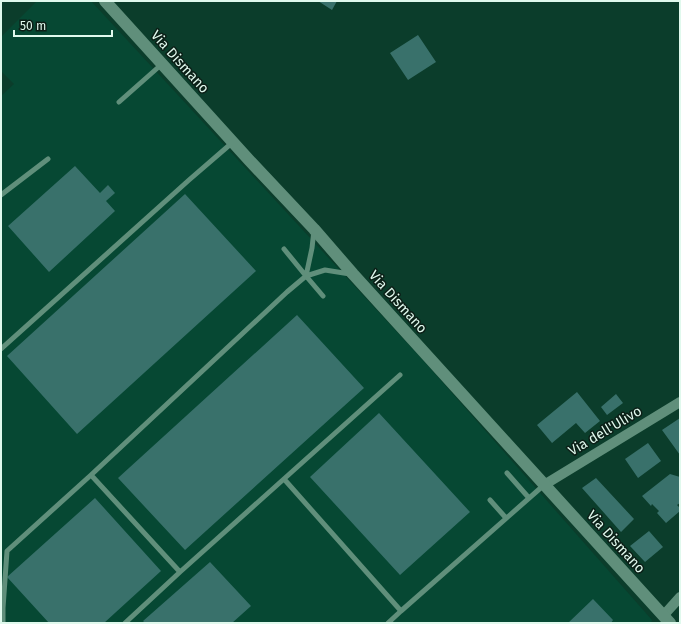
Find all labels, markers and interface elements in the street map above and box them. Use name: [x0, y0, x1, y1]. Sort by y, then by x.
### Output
scale bar: [14, 12, 112, 38]
text: 50 m: [20, 19, 46, 33]
street label: Via Dismano: [147, 27, 213, 97]
street label: Via Dismano: [365, 267, 431, 337]
street label: Via dell'Ulivo: [565, 402, 645, 460]
street label: Via Dismano: [583, 507, 649, 577]

